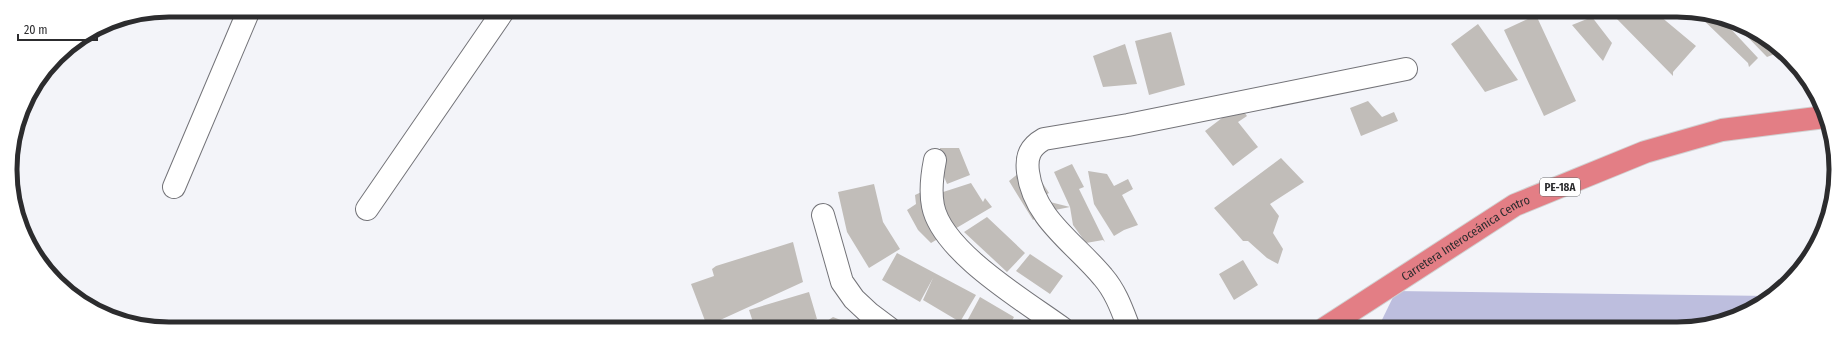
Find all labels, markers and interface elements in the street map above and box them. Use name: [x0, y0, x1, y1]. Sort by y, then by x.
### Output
scale bar: [18, 16, 97, 42]
text: 20 m: [24, 23, 48, 37]
road number: PE-18A: [1540, 178, 1580, 196]
street label: Carretera Interoceánica Centro: [1399, 193, 1532, 284]

